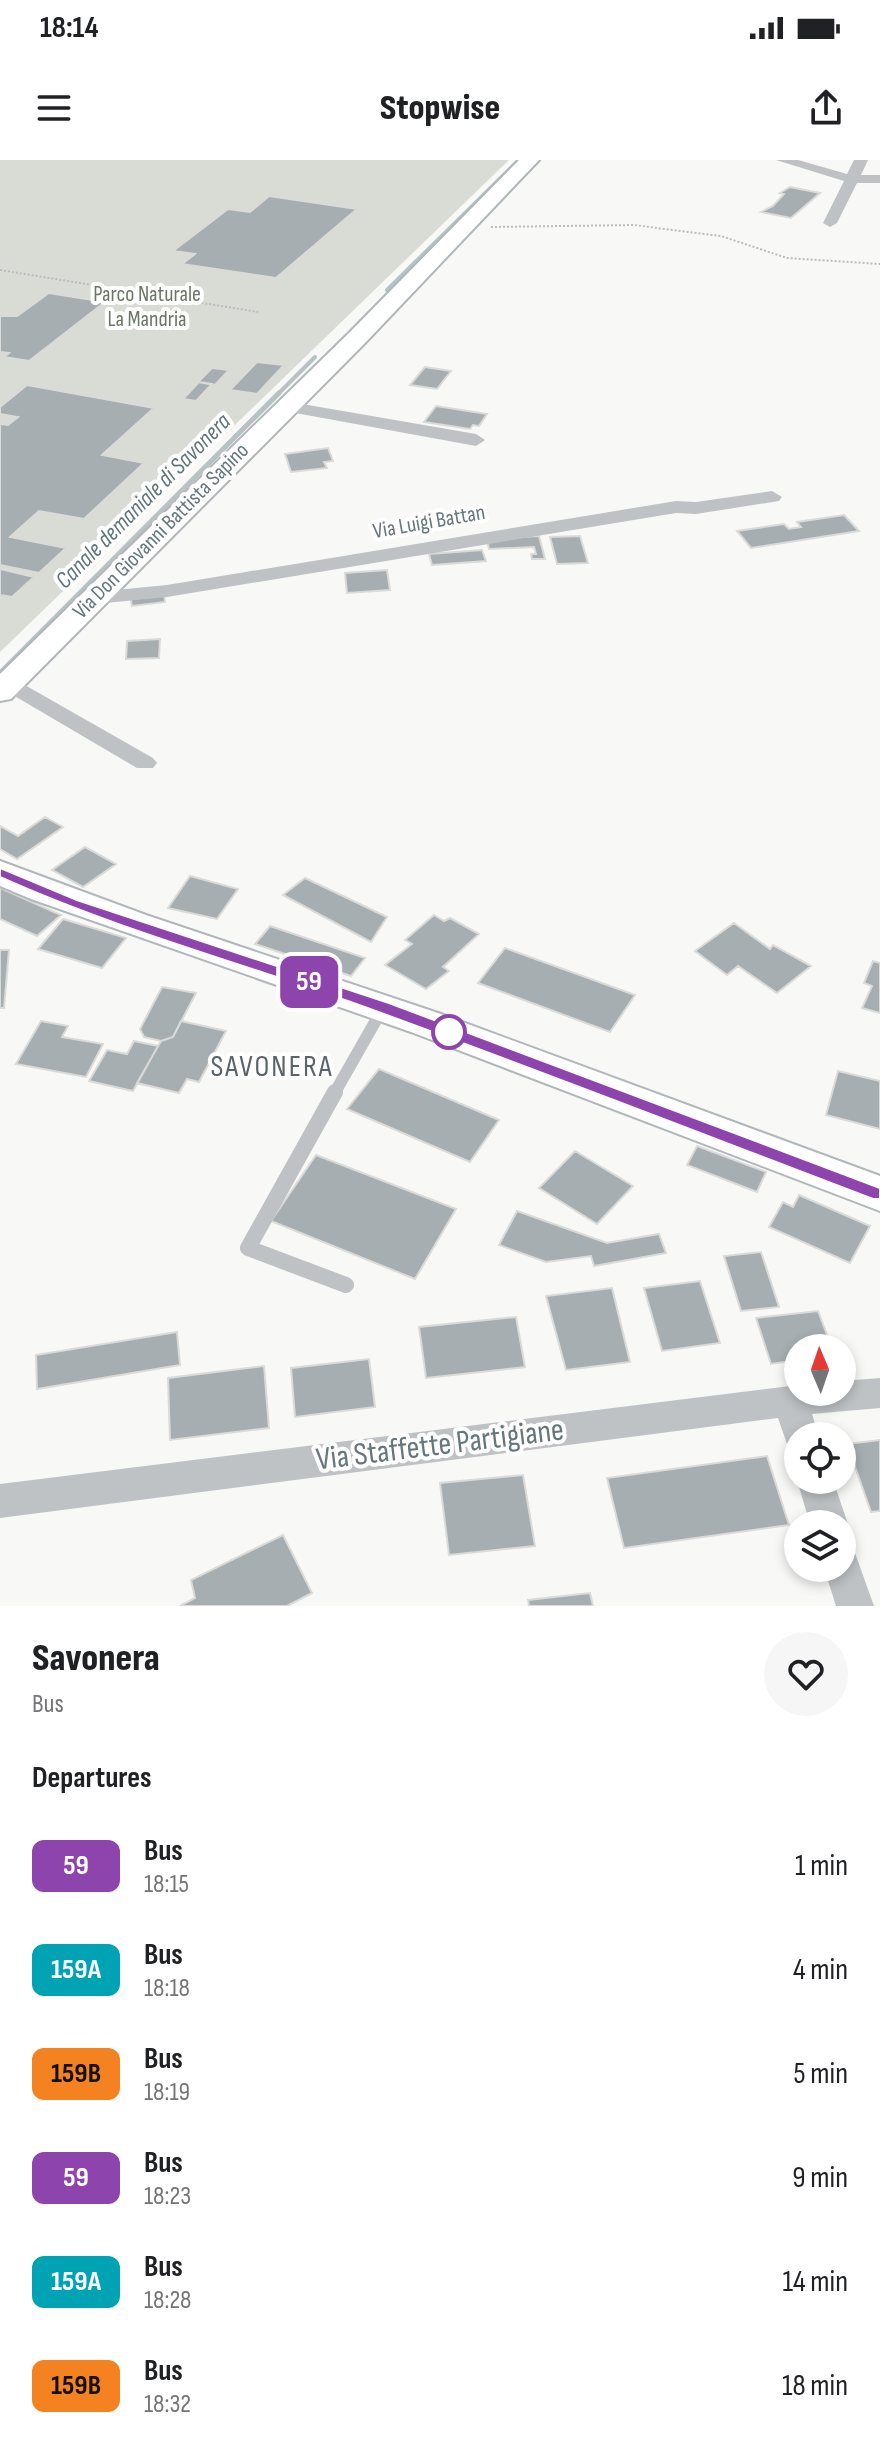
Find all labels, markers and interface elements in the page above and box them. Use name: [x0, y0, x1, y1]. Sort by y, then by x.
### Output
text: 18:14: [40, 10, 99, 46]
icon: menu: [32, 86, 76, 130]
icon: share: [804, 86, 848, 130]
text: Stopwise: [380, 87, 500, 130]
park label: Parco Naturale La Mandria: [93, 281, 201, 333]
water label: Canale demaniale di Savonera: [49, 407, 237, 595]
street label: Via Don Giovanni Battista Sapino: [67, 437, 255, 625]
street label: Via Luigi Battan: [371, 499, 487, 545]
line badge: 59: [273, 956, 345, 1008]
text: 59: [296, 965, 322, 998]
unlabelled marker: [432, 1015, 466, 1049]
district label: SAVONERA: [210, 1049, 334, 1085]
north arrow: [784, 1334, 856, 1406]
map controls: [784, 1334, 856, 1582]
street label: Via Staffette Partigiane: [314, 1410, 566, 1480]
button: locate: [784, 1422, 856, 1494]
button: layers: [784, 1510, 856, 1582]
button: heart: [764, 1632, 848, 1716]
text: Savonera: [32, 1636, 160, 1681]
text: Bus: [32, 1689, 64, 1720]
text: Departures: [32, 1760, 152, 1796]
text: Bus: [144, 1833, 183, 1869]
text: 1 min: [795, 1848, 848, 1884]
text: 59: [63, 1849, 89, 1882]
text: 18:15: [144, 1869, 189, 1900]
text: Bus: [144, 1937, 183, 1973]
text: 4 min: [793, 1952, 848, 1988]
text: 159A: [51, 1953, 101, 1986]
text: 18:18: [144, 1973, 190, 2004]
text: Bus: [144, 2041, 183, 2077]
text: 5 min: [794, 2056, 848, 2092]
text: 159B: [51, 2057, 101, 2090]
text: 18:19: [144, 2077, 190, 2108]
text: Bus: [144, 2145, 183, 2181]
text: 9 min: [792, 2160, 848, 2196]
text: 59: [63, 2161, 89, 2194]
text: 18:23: [144, 2181, 191, 2212]
text: Bus: [144, 2249, 183, 2285]
text: 14 min: [783, 2264, 848, 2300]
text: 159A: [51, 2265, 101, 2298]
text: 18:28: [144, 2285, 192, 2316]
text: Bus: [144, 2353, 183, 2389]
text: 18 min: [782, 2368, 848, 2404]
text: 159B: [51, 2369, 101, 2402]
text: 18:32: [144, 2389, 191, 2420]

